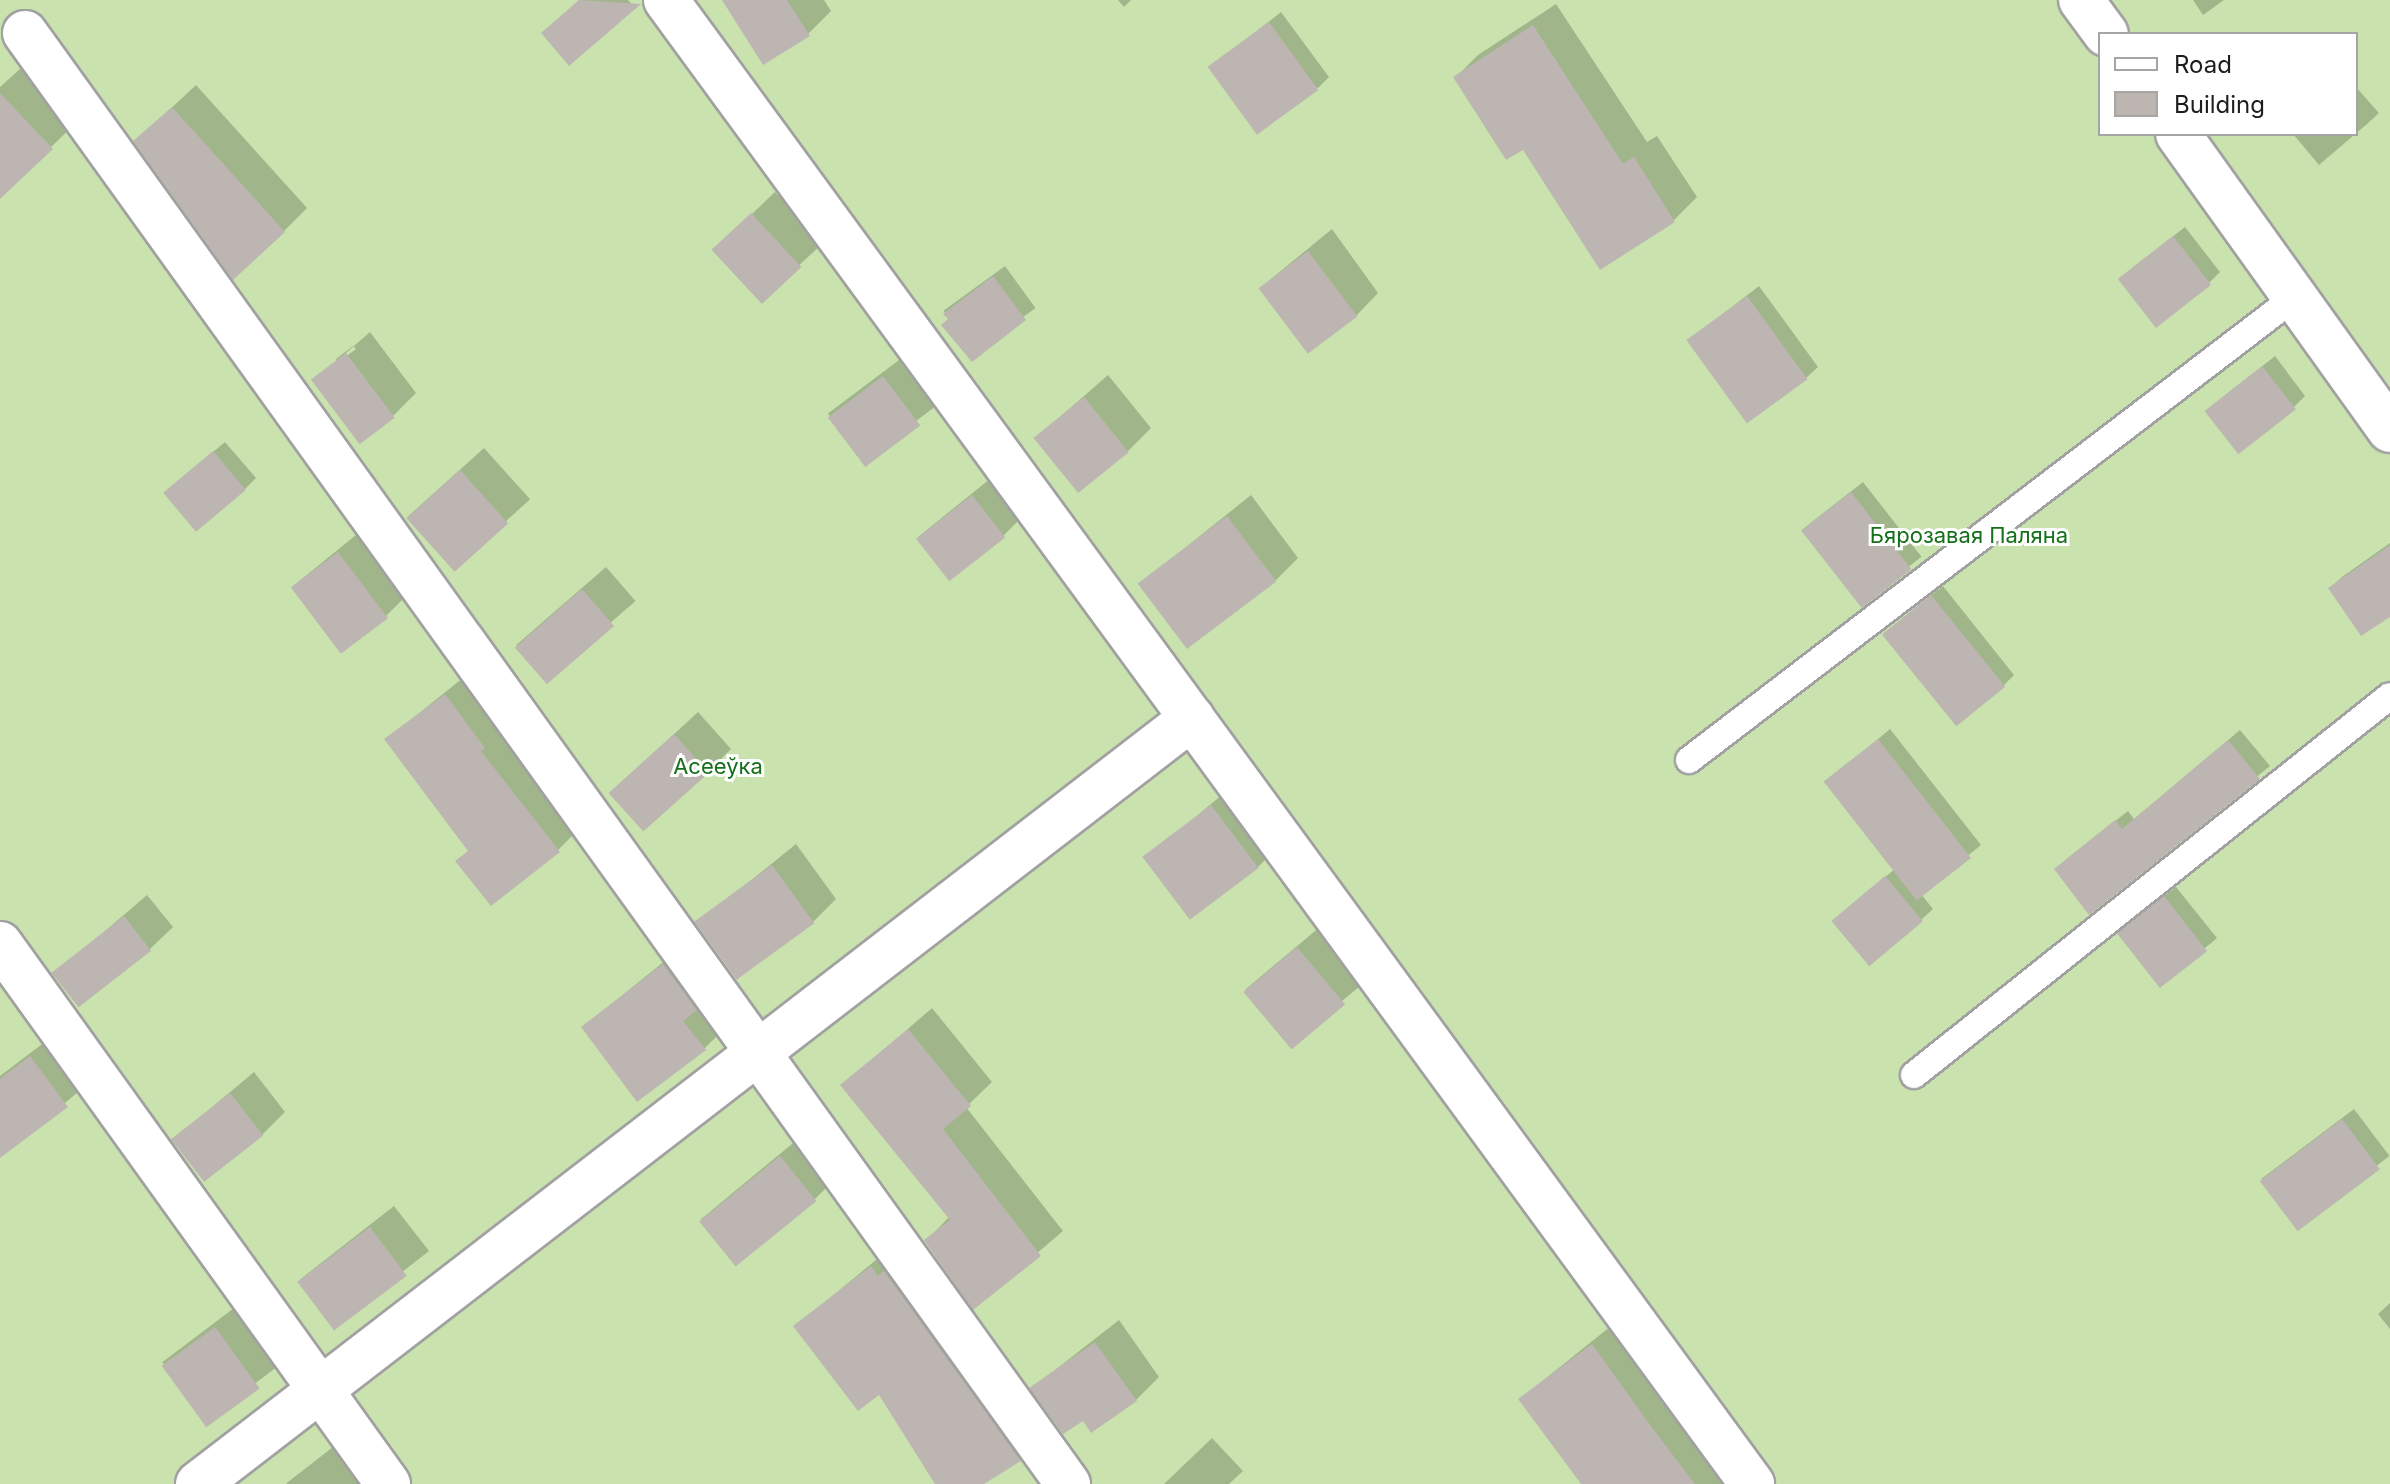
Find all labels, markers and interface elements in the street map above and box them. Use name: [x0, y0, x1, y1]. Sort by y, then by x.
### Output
legend: [2098, 32, 2358, 136]
text: Road: [2174, 50, 2232, 79]
text: Building: [2174, 90, 2265, 119]
park label: Бярозавая Паляна: [1870, 523, 2068, 549]
park label: Асееўка: [673, 754, 763, 780]

